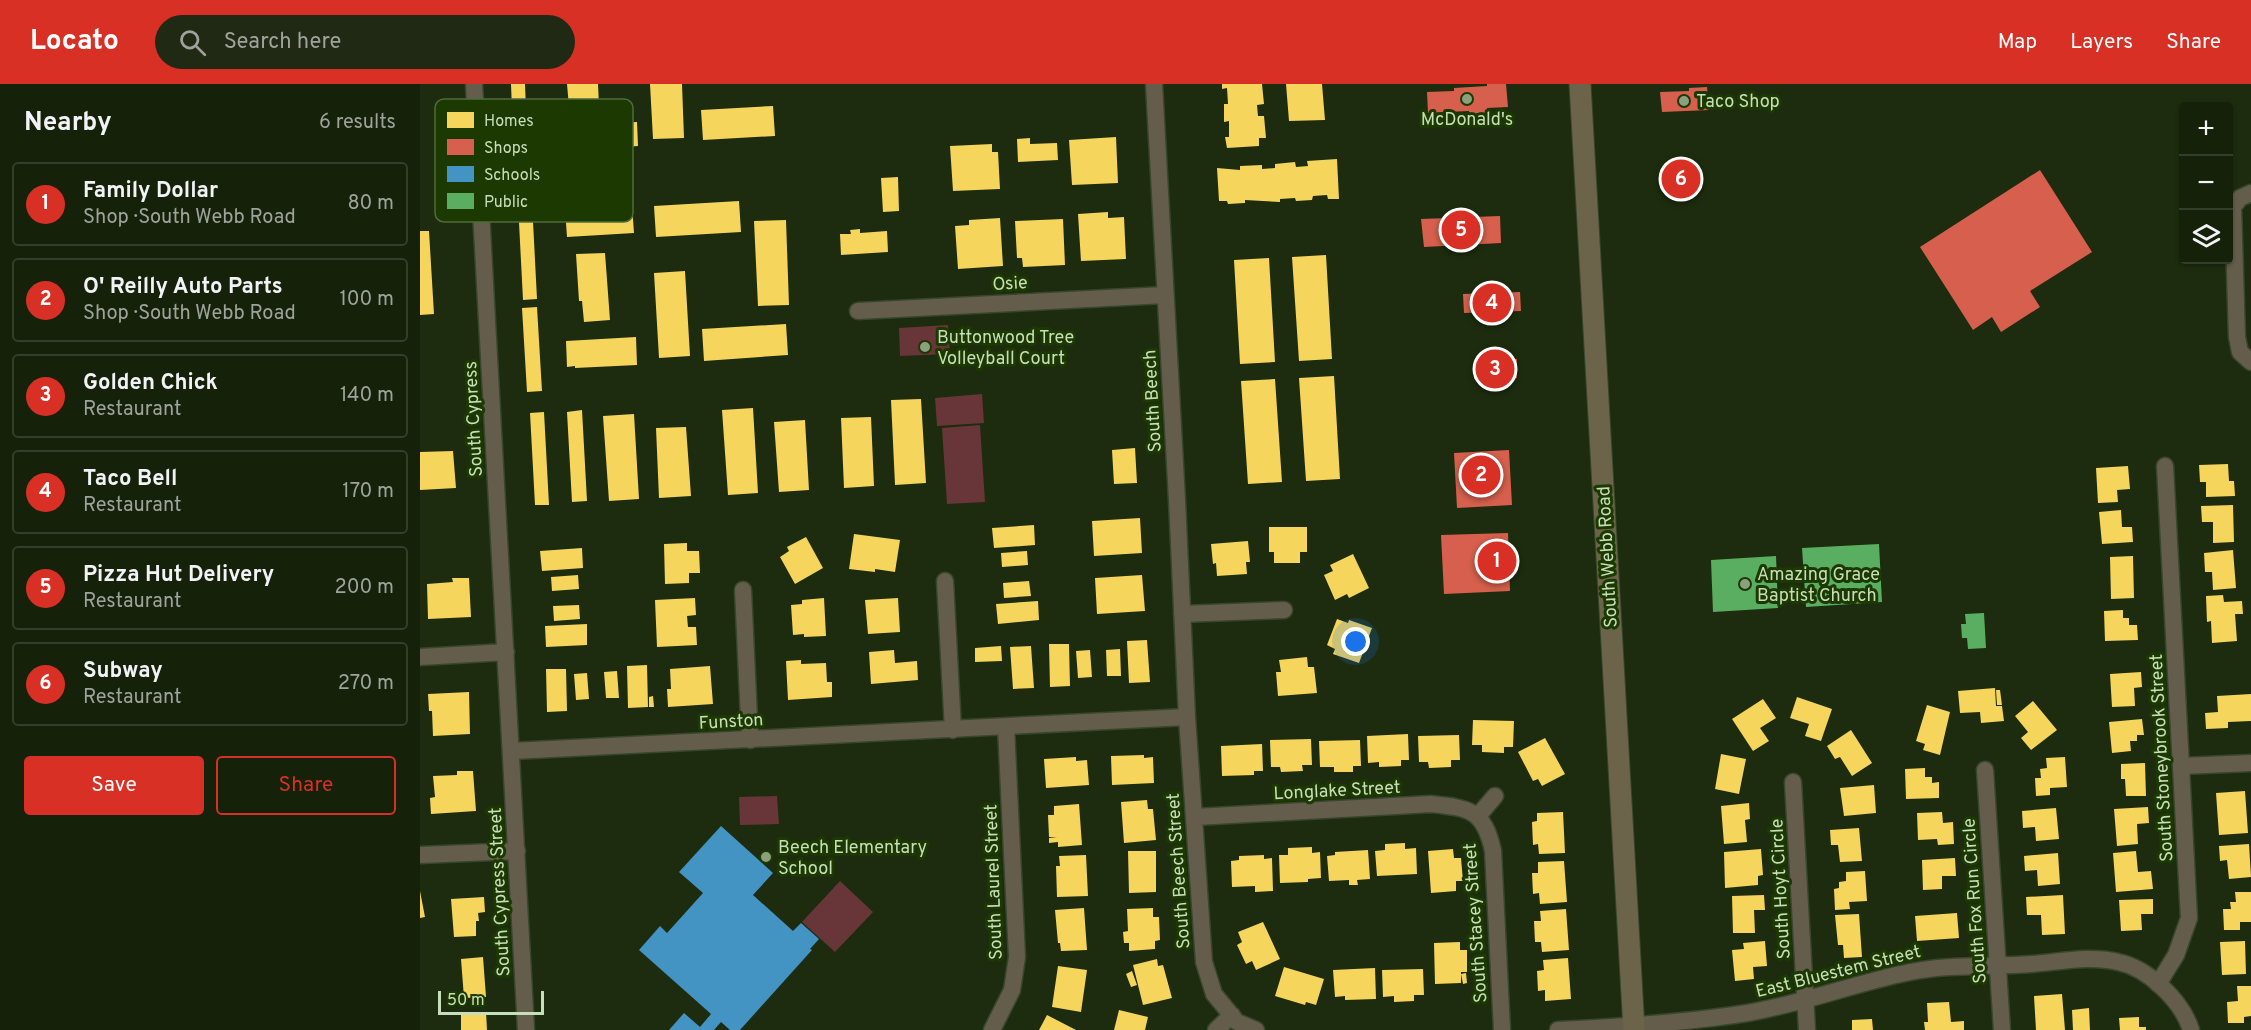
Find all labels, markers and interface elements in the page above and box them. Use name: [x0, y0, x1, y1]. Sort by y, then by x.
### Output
search box: [155, 15, 575, 69]
text: Locato: [30, 24, 119, 60]
icon: search: [176, 26, 209, 59]
text: Search here: [224, 29, 341, 56]
text: Map: [1998, 29, 2037, 56]
text: Layers: [2070, 29, 2133, 56]
text: Share: [2166, 29, 2221, 56]
place label: Taco Shop: [1696, 91, 1780, 114]
marker: McDonald's: [1460, 92, 1474, 106]
marker: Taco Shop: [1677, 94, 1691, 108]
legend: [435, 99, 633, 222]
map controls: [2179, 102, 2233, 264]
button: +: [2179, 102, 2233, 156]
text: Nearby: [24, 107, 112, 140]
place label: McDonald's: [1421, 109, 1513, 132]
text: 6 results: [319, 110, 396, 136]
text: Homes: [484, 112, 534, 132]
text: Shops: [484, 139, 528, 159]
pin: 6: [1662, 156, 1700, 202]
button: −: [2179, 156, 2233, 210]
text: Schools: [484, 166, 540, 186]
text: Family Dollar: [83, 178, 218, 205]
text: 1: [42, 191, 50, 217]
text: 80 m: [348, 191, 394, 217]
text: Public: [484, 193, 528, 213]
text: Shop · South Webb Road: [83, 205, 296, 231]
pin: 5: [1442, 208, 1480, 252]
button: layers: [2179, 210, 2233, 264]
street label: Osie: [992, 272, 1028, 297]
text: O' Reilly Auto Parts: [83, 274, 282, 301]
pin: 4: [1472, 280, 1512, 326]
text: 2: [39, 287, 52, 313]
text: 100 m: [339, 287, 394, 313]
text: Shop · South Webb Road: [83, 301, 296, 327]
place label: Buttonwood Tree Volleyball Court: [937, 327, 1074, 371]
marker: Buttonwood Tree Volleyball Court: [918, 340, 932, 354]
pin: 3: [1476, 346, 1514, 392]
street label: South Beech: [1139, 349, 1168, 453]
street label: South Cypress: [460, 361, 489, 477]
text: Golden Chick: [83, 370, 218, 397]
text: 3: [40, 383, 52, 409]
text: 140 m: [340, 383, 394, 409]
text: Restaurant: [83, 397, 182, 423]
pin: 2: [1462, 452, 1500, 498]
text: Taco Bell: [83, 466, 177, 493]
text: 4: [39, 479, 52, 505]
text: 170 m: [342, 479, 394, 505]
street label: South Webb Road: [1593, 486, 1624, 628]
text: Restaurant: [83, 493, 182, 519]
pin: 1: [1478, 538, 1516, 584]
text: Pizza Hut Delivery: [83, 562, 274, 589]
place label: Amazing Grace Baptist Church: [1757, 564, 1880, 608]
text: 5: [39, 575, 52, 601]
text: 200 m: [335, 575, 394, 601]
marker: Amazing Grace Baptist Church: [1738, 577, 1752, 591]
text: Restaurant: [83, 589, 182, 615]
your location: [1341, 627, 1370, 656]
street label: South Stoneybrook Street: [2146, 653, 2179, 862]
text: Subway: [83, 658, 163, 685]
text: 6: [39, 671, 52, 697]
text: 270 m: [338, 671, 394, 697]
text: Restaurant: [83, 685, 182, 711]
street label: Funston: [698, 709, 764, 736]
button: Save: [24, 756, 204, 815]
button: Share: [216, 756, 396, 815]
street label: Longlake Street: [1273, 777, 1401, 806]
street label: South Beech Street: [1163, 792, 1196, 950]
street label: South Laurel Street: [980, 804, 1009, 960]
street label: South Cypress Street: [485, 807, 516, 977]
street label: South Fox Run Circle: [1958, 817, 1993, 984]
street label: South Hoyt Circle: [1766, 818, 1797, 960]
place label: Beech Elementary School: [778, 837, 927, 881]
street label: South Stacey Street: [1459, 842, 1494, 1004]
marker: Beech Elementary School: [759, 850, 773, 864]
street label: East Bluestem Street: [1753, 941, 1923, 1004]
scale bar: [438, 988, 544, 1016]
text: 50 m: [447, 991, 485, 1011]

